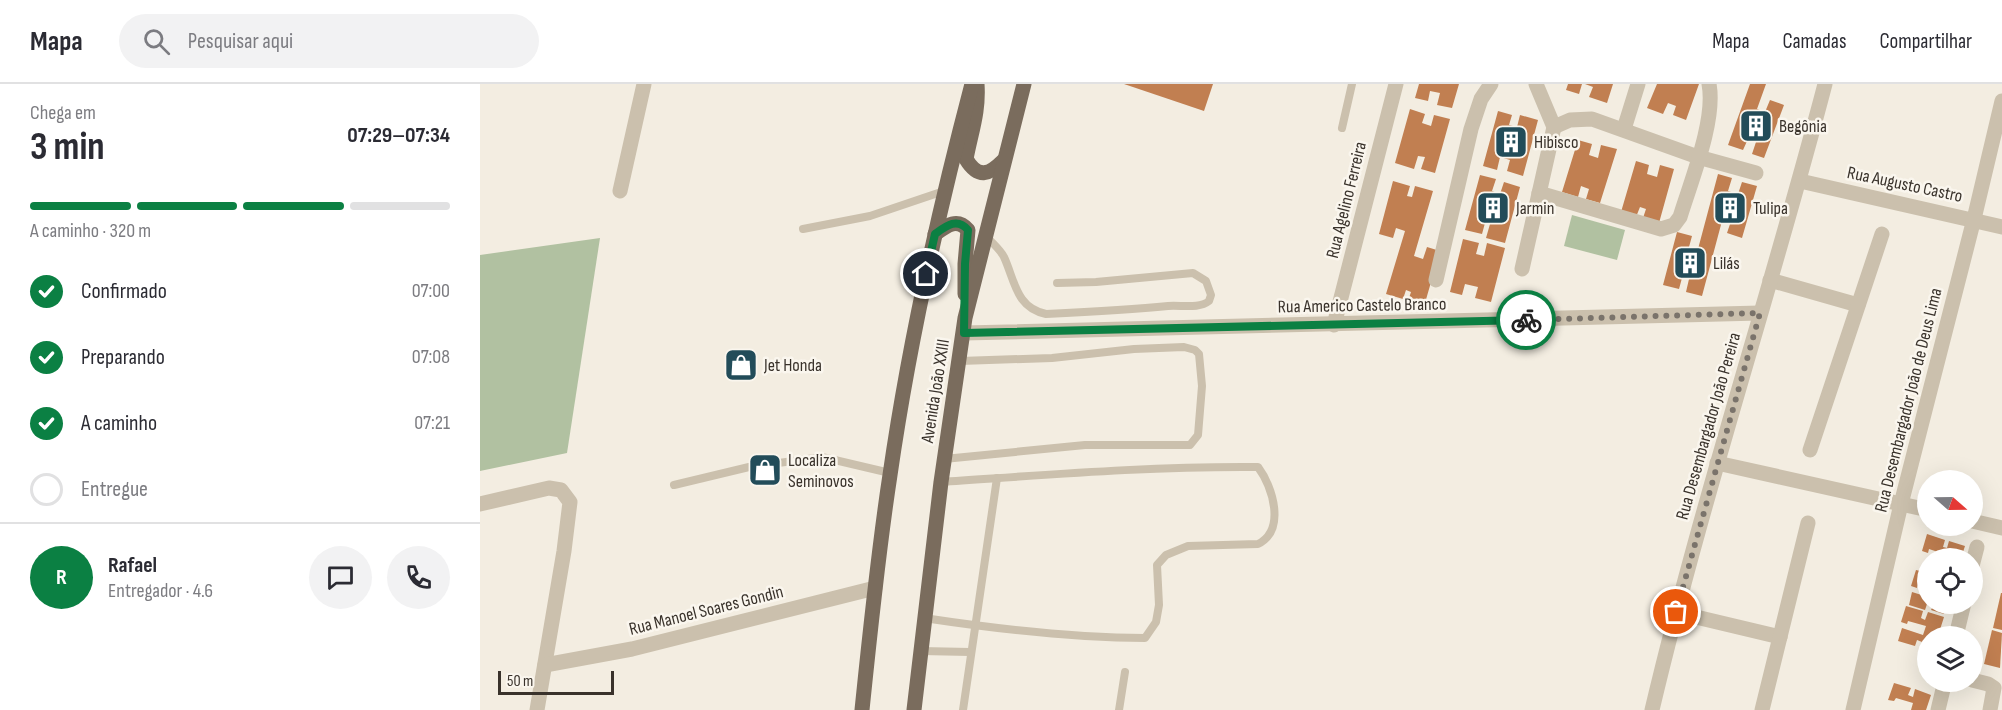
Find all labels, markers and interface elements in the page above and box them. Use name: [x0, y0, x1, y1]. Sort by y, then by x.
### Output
search box: [119, 14, 539, 68]
text: Mapa: [30, 25, 83, 58]
icon: search: [140, 25, 173, 58]
text: Pesquisar aqui: [188, 28, 293, 55]
text: Mapa: [1712, 29, 1750, 54]
text: Camadas: [1783, 29, 1846, 54]
text: Compartilhar: [1879, 29, 1972, 54]
text: Chega em: [30, 101, 96, 125]
building icon: Begônia: [1738, 108, 1774, 144]
place label: Begônia: [1779, 116, 1827, 137]
text: 07:29–07:34: [347, 122, 450, 149]
text: 3 min: [30, 124, 105, 171]
building icon: Hibisco: [1493, 124, 1529, 160]
place label: Hibisco: [1534, 132, 1578, 153]
street label: Rua Agelino Ferreira: [1322, 140, 1371, 261]
street label: Rua Augusto Castro: [1845, 162, 1964, 207]
building icon: Jarmin: [1475, 190, 1511, 226]
building icon: Tulipa: [1712, 190, 1748, 226]
place label: Jarmin: [1515, 198, 1554, 219]
place label: Tulipa: [1753, 198, 1788, 219]
text: A caminho · 320 m: [30, 219, 151, 243]
building icon: Lilás: [1672, 245, 1708, 281]
pin: [900, 248, 951, 299]
place label: Lilás: [1713, 253, 1740, 274]
icon: home: [909, 257, 942, 290]
icon: check: [30, 275, 63, 308]
text: Confirmado: [81, 278, 167, 305]
text: 07:00: [412, 279, 450, 303]
street label: Rua Desembargador João de Deus Lima: [1870, 286, 1947, 514]
courier: [1496, 290, 1556, 350]
street label: Rua Americo Castelo Branco: [1278, 294, 1447, 317]
icon: bike: [1510, 304, 1543, 337]
street label: Rua Desembargador João Pereira: [1672, 330, 1745, 522]
street label: Avenida João XXIII: [917, 338, 954, 445]
icon: check: [30, 341, 63, 374]
text: Preparando: [81, 344, 165, 371]
text: 07:08: [412, 345, 450, 369]
shop icon: Jet Honda: [723, 347, 759, 383]
place label: Jet Honda: [763, 355, 822, 376]
icon: check: [30, 407, 63, 440]
text: A caminho: [81, 410, 157, 437]
text: 07:21: [414, 411, 450, 435]
place label: Localiza Seminovos: [788, 450, 854, 492]
shop icon: Localiza Seminovos: [747, 452, 783, 488]
north arrow: [1917, 470, 1983, 536]
map controls: [1917, 470, 1983, 692]
text: Entregue: [81, 476, 148, 503]
button: chat: [309, 546, 372, 609]
button: phone: [387, 546, 450, 609]
button: locate: [1917, 548, 1983, 614]
text: Rafael: [108, 552, 157, 579]
text: R: [56, 564, 67, 591]
text: Entregador · 4.6: [108, 579, 213, 603]
street label: Rua Manoel Soares Gondin: [627, 581, 785, 640]
pin: [1650, 586, 1701, 637]
icon: bag: [1659, 595, 1692, 628]
button: layers: [1917, 626, 1983, 692]
scale bar: [498, 668, 614, 696]
text: 50 m: [507, 672, 533, 691]

